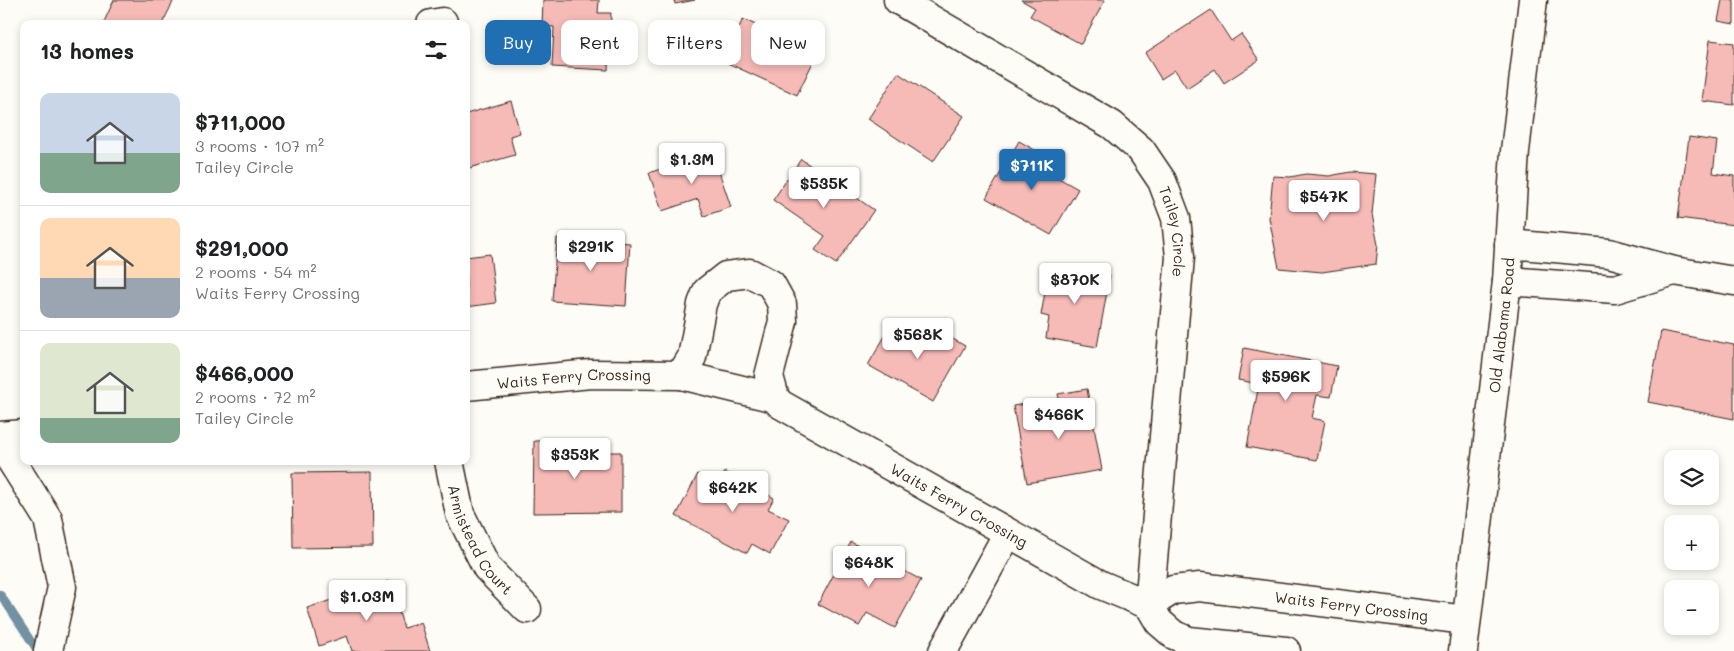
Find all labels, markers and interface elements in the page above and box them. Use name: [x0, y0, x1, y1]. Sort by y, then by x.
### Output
chip: Buy: [485, 20, 551, 65]
chip: Rent: [561, 20, 638, 65]
chip: Filters: [648, 20, 741, 65]
chip: New: [751, 20, 825, 65]
icon: filters: [422, 36, 450, 64]
text: 13 homes: [40, 37, 134, 64]
text: $711,000: [195, 108, 285, 135]
icon: home: [80, 113, 140, 173]
text: 3 rooms · 107 m²: [195, 135, 324, 156]
pin: $1.3M: [657, 142, 727, 185]
text: $1.3M: [670, 148, 714, 169]
pin: $711K: [997, 148, 1067, 191]
text: $711K: [1010, 154, 1054, 175]
text: Tailey Circle: [195, 156, 294, 177]
pin: $535K: [789, 166, 859, 209]
text: $535K: [800, 172, 848, 193]
pin: $547K: [1289, 180, 1359, 222]
street label: Tailey Circle: [1155, 183, 1190, 278]
text: $547K: [1300, 185, 1348, 206]
pin: $291K: [556, 230, 626, 272]
text: $291,000: [195, 234, 289, 261]
text: $291K: [568, 235, 614, 256]
icon: home: [80, 238, 140, 298]
street label: Old Alabama Road: [1484, 257, 1518, 394]
text: 2 rooms · 54 m²: [195, 261, 316, 282]
pin: $870K: [1040, 262, 1110, 305]
text: $870K: [1050, 268, 1100, 289]
text: Waits Ferry Crossing: [195, 282, 360, 303]
pin: $568K: [883, 318, 953, 360]
text: $568K: [893, 323, 943, 344]
text: $466,000: [195, 359, 294, 386]
pin: $596K: [1251, 360, 1321, 402]
icon: home: [80, 363, 140, 423]
street label: Waits Ferry Crossing: [496, 364, 651, 393]
text: $596K: [1261, 365, 1311, 386]
text: 2 rooms · 72 m²: [195, 386, 316, 407]
pin: $466K: [1024, 398, 1094, 440]
text: $466K: [1034, 403, 1084, 424]
text: Tailey Circle: [195, 407, 294, 428]
pin: $353K: [540, 438, 610, 480]
text: $353K: [551, 443, 599, 464]
map controls: [1664, 450, 1719, 635]
button: layers: [1664, 450, 1719, 505]
street label: Waits Ferry Crossing: [887, 458, 1032, 552]
pin: $642K: [698, 470, 768, 513]
text: $642K: [708, 476, 758, 497]
street label: Armistead Court: [444, 483, 517, 599]
button: +: [1664, 515, 1719, 570]
pin: $648K: [834, 546, 904, 588]
text: $648K: [844, 551, 894, 572]
pin: $1.03M: [326, 580, 408, 622]
button: −: [1664, 580, 1719, 635]
text: $1.03M: [340, 585, 394, 606]
street label: Waits Ferry Crossing: [1273, 586, 1430, 625]

